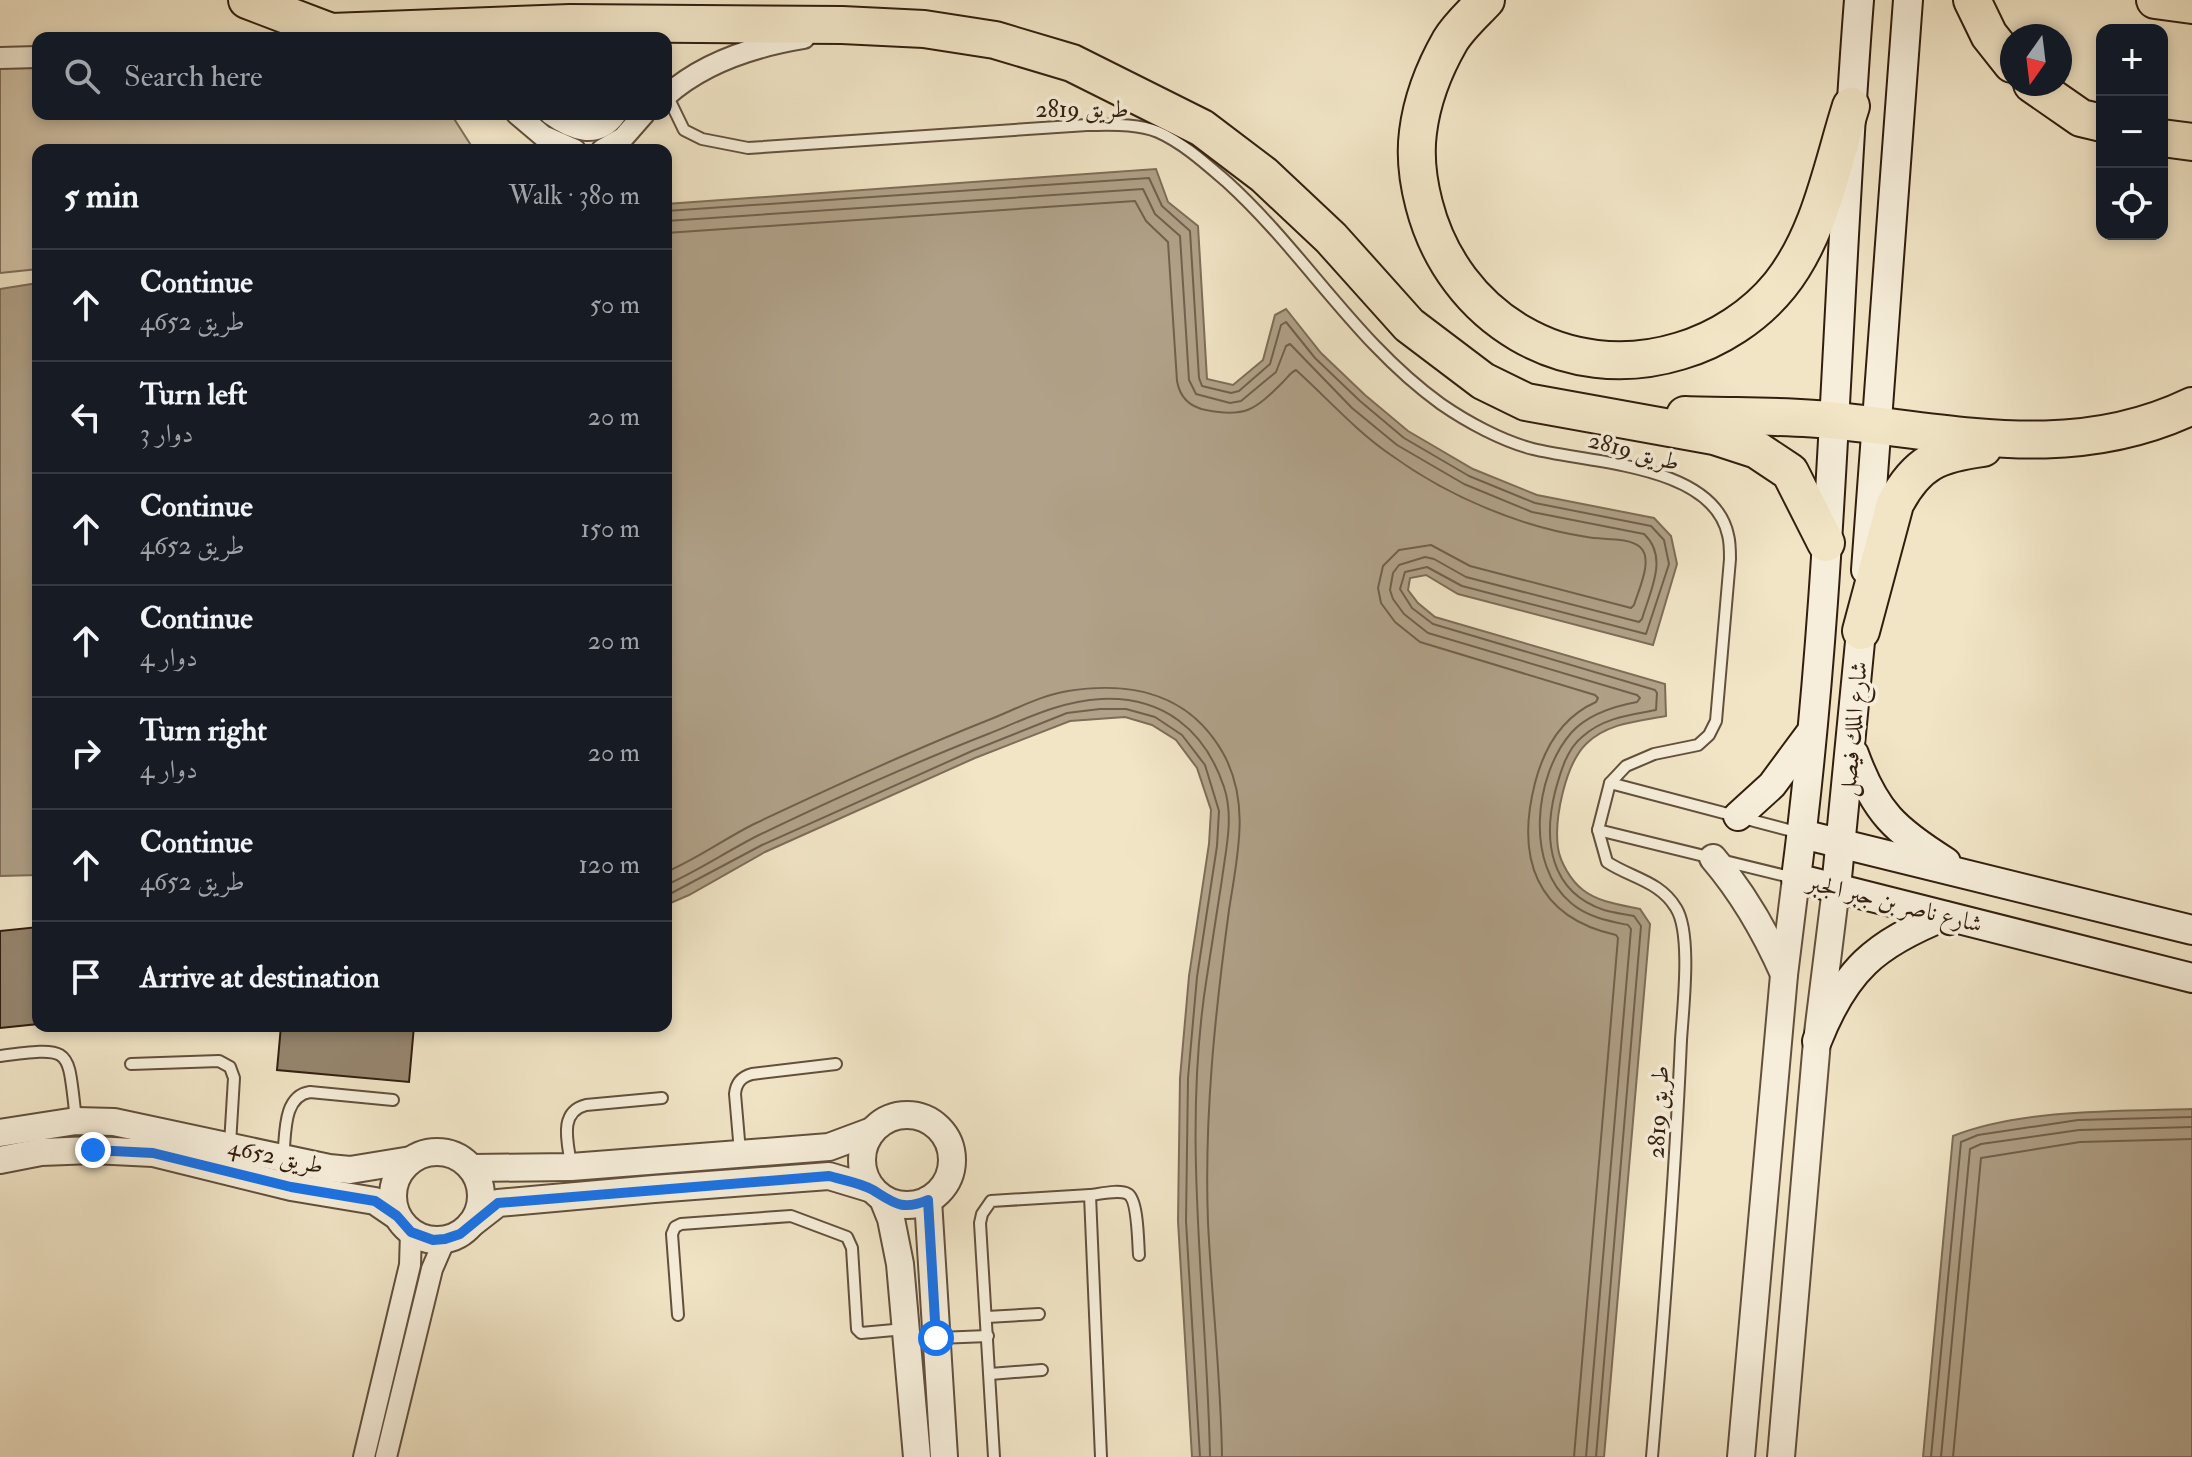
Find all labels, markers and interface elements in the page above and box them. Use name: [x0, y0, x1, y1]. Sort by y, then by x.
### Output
north arrow: [2000, 24, 2072, 96]
map controls: [2096, 24, 2168, 240]
button: +: [2096, 24, 2168, 96]
search box: [32, 32, 672, 120]
icon: search: [60, 54, 104, 98]
text: Search here: [124, 58, 263, 95]
street label: طريق 2819: [1035, 94, 1129, 125]
button: −: [2096, 96, 2168, 168]
button: locate: [2096, 168, 2168, 240]
text: 5 min: [64, 175, 139, 218]
text: Walk · 380 m: [509, 180, 640, 212]
text: Continue: [140, 264, 253, 301]
icon: ahead: [64, 283, 108, 327]
text: 50 m: [590, 289, 640, 321]
text: طريق 4652: [140, 306, 245, 338]
text: Turn left: [140, 376, 247, 413]
icon: left: [64, 395, 108, 439]
text: 20 m: [588, 401, 640, 433]
text: دوار 3: [140, 418, 194, 450]
street label: طريق 2819: [1585, 424, 1683, 479]
text: Continue: [140, 488, 253, 525]
icon: ahead: [64, 507, 108, 551]
text: 150 m: [581, 513, 640, 545]
text: طريق 4652: [140, 530, 245, 562]
text: Continue: [140, 600, 253, 637]
icon: ahead: [64, 619, 108, 663]
text: 20 m: [588, 625, 640, 657]
text: دوار 4: [140, 642, 198, 674]
street label: شارع الملك فيصل: [1832, 660, 1879, 798]
text: Turn right: [140, 712, 267, 749]
icon: right: [64, 731, 108, 775]
text: 20 m: [588, 737, 640, 769]
text: دوار 4: [140, 754, 198, 786]
text: Continue: [140, 824, 253, 861]
icon: ahead: [64, 843, 108, 887]
text: 120 m: [579, 849, 640, 881]
text: طريق 4652: [140, 866, 245, 898]
street label: شارع ناصر بن جبر الجبر: [1800, 866, 1986, 944]
icon: arrive: [64, 955, 108, 999]
text: Arrive at destination: [140, 959, 380, 996]
street label: طريق 2819: [1641, 1065, 1676, 1159]
street label: طريق 4652: [225, 1131, 326, 1182]
route end: [75, 1132, 111, 1168]
route start: [918, 1320, 954, 1356]

